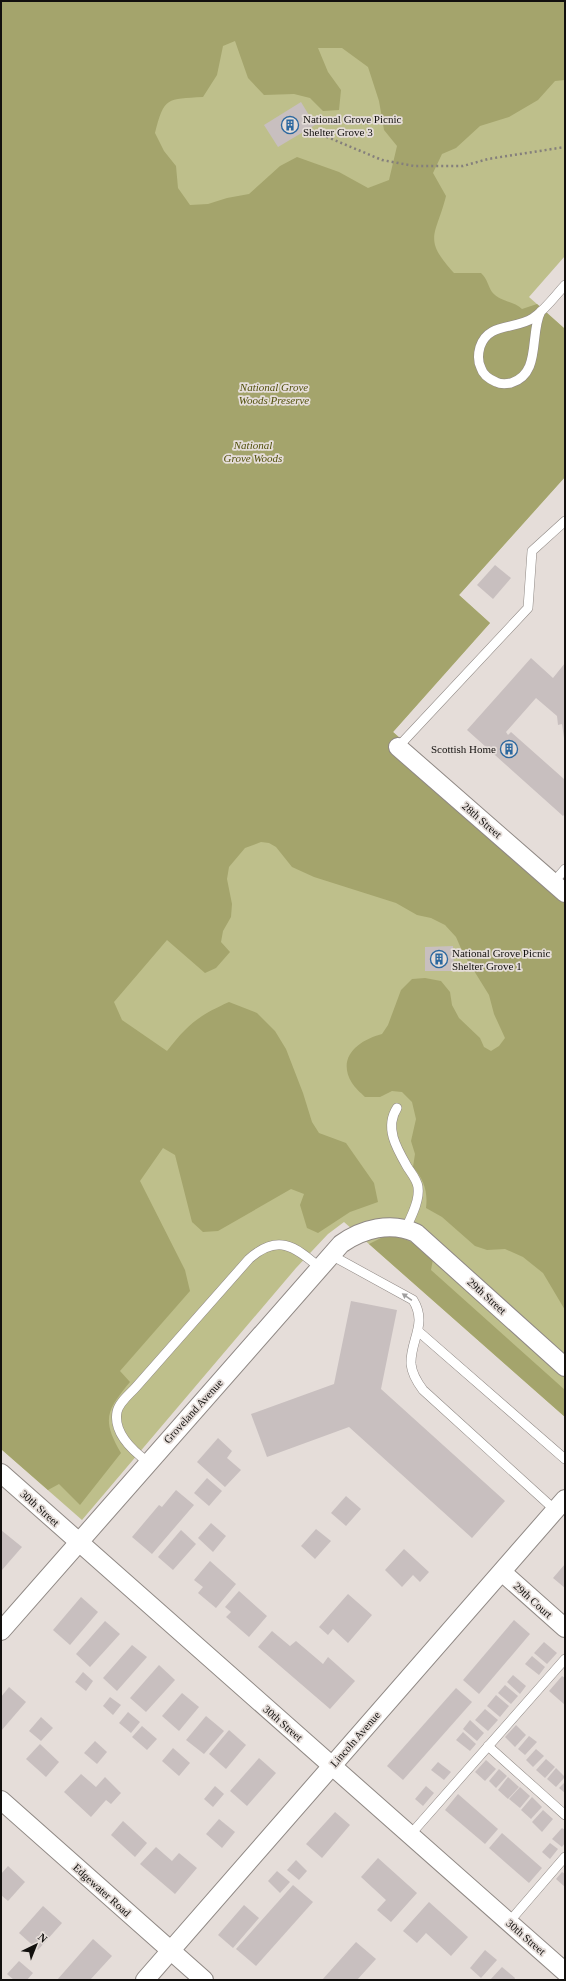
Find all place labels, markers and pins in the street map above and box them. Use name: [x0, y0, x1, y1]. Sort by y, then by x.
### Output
place label: National Grove Picnic Shelter Grove 3: [303, 113, 401, 138]
building icon: National Grove Picnic Shelter Grove 3: [280, 115, 300, 135]
building icon: Scottish Home: [499, 739, 519, 759]
place label: Scottish Home: [431, 743, 496, 755]
place label: National Grove Picnic Shelter Grove 1: [452, 947, 550, 972]
building icon: National Grove Picnic Shelter Grove 1: [429, 949, 449, 969]

